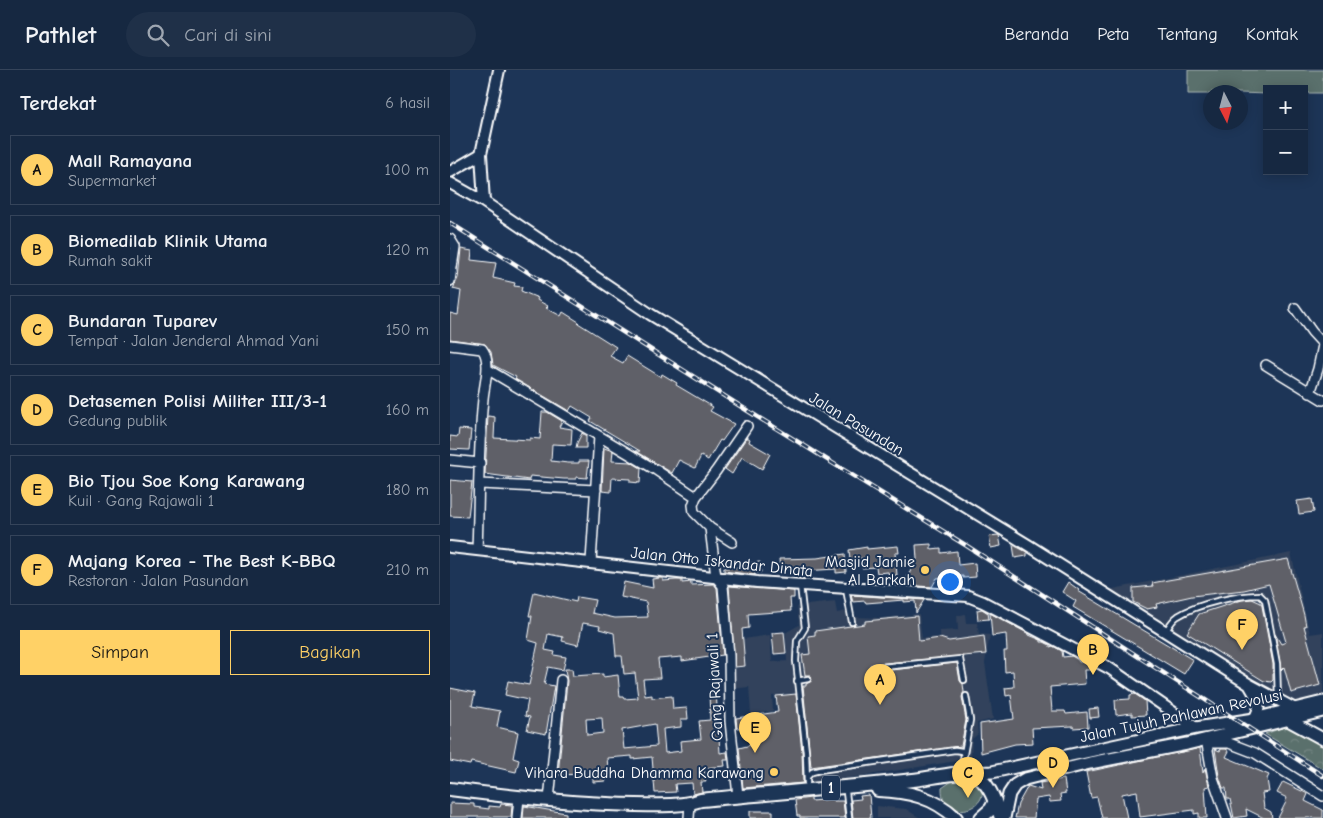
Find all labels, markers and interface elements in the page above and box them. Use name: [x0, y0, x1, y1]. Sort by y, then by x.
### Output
search box: [126, 12, 476, 57]
text: Pathlet: [25, 21, 96, 49]
icon: search: [144, 21, 172, 49]
text: Cari di sini: [184, 24, 272, 46]
text: Beranda: [1004, 24, 1069, 45]
text: Peta: [1097, 24, 1129, 45]
text: Tentang: [1157, 24, 1218, 45]
text: Kontak: [1246, 24, 1298, 45]
north arrow: [1203, 85, 1248, 130]
map controls: [1263, 85, 1308, 175]
button: +: [1263, 85, 1308, 130]
text: Terdekat: [20, 91, 96, 115]
text: 6 hasil: [385, 94, 430, 112]
button: −: [1263, 130, 1308, 175]
text: Mall Ramayana: [68, 150, 192, 172]
text: A: [33, 161, 41, 179]
text: 100 m: [385, 161, 429, 179]
text: Supermarket: [68, 172, 156, 190]
text: Biomedilab Klinik Utama: [68, 230, 268, 252]
text: B: [32, 241, 42, 259]
text: 120 m: [386, 241, 429, 259]
text: Rumah sakit: [68, 252, 152, 270]
text: Bundaran Tuparev: [68, 310, 217, 332]
text: C: [32, 321, 42, 339]
text: 150 m: [386, 321, 429, 339]
text: Tempat · Jalan Jenderal Ahmad Yani: [68, 332, 319, 350]
street label: Jalan Pasundan: [806, 388, 907, 459]
text: Detasemen Polisi Militer III/3-1: [68, 390, 327, 412]
text: D: [32, 401, 42, 419]
text: 160 m: [386, 401, 429, 419]
text: Gedung publik: [68, 412, 167, 430]
text: Bio Tjou Soe Kong Karawang: [68, 470, 306, 492]
text: E: [32, 481, 42, 499]
text: 180 m: [386, 481, 429, 499]
text: Kuil · Gang Rajawali 1: [68, 492, 214, 510]
street label: Jalan Otto Iskandar Dinata: [630, 543, 814, 581]
text: Majang Korea - The Best K-BBQ: [68, 550, 335, 572]
place label: Masjid Jamie Al Barkah: [825, 553, 915, 589]
text: F: [32, 561, 42, 579]
text: 210 m: [386, 561, 429, 579]
marker: Masjid Jamie Al Barkah: [919, 564, 931, 576]
your location: [937, 569, 963, 595]
text: Restoran · Jalan Pasundan: [68, 572, 249, 590]
pin: F: [1226, 609, 1258, 650]
button: Simpan: [20, 630, 220, 675]
button: Bagikan: [230, 630, 430, 675]
street label: Gang Rajawali 1: [703, 632, 727, 742]
pin: B: [1077, 634, 1109, 675]
pin: A: [864, 664, 896, 705]
street label: Jalan Tujuh Pahlawan Revolusi: [1078, 686, 1284, 746]
pin: E: [739, 712, 771, 753]
pin: D: [1037, 747, 1069, 788]
pin: C: [952, 757, 984, 798]
place label: Vihara Buddha Dhamma Karawang: [525, 764, 764, 782]
marker: Vihara Buddha Dhamma Karawang: [768, 766, 780, 778]
road number: 1: [822, 776, 840, 800]

